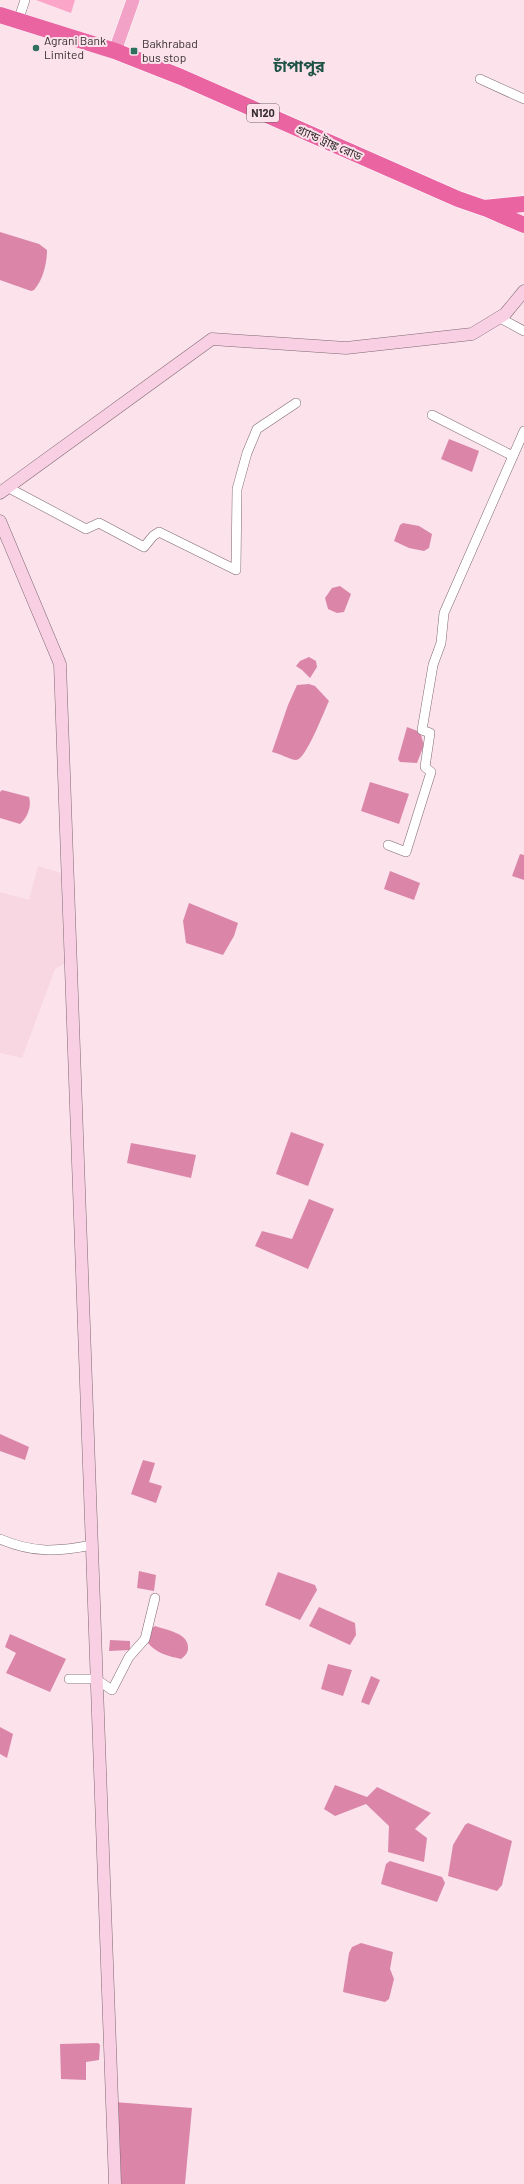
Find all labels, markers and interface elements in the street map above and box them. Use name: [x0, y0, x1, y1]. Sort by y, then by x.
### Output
place label: Agrani Bank Limited: [44, 33, 106, 61]
place label: Bakhrabad bus stop: [142, 36, 198, 64]
marker: Agrani Bank Limited: [31, 43, 41, 53]
marker: Bakhrabad bus stop: [129, 46, 139, 56]
district label: চাঁপাপুর: [272, 56, 325, 77]
road number: N120: [247, 104, 279, 122]
street label: গ্র্যান্ড ট্রাঙ্ক রোড: [294, 121, 365, 163]

